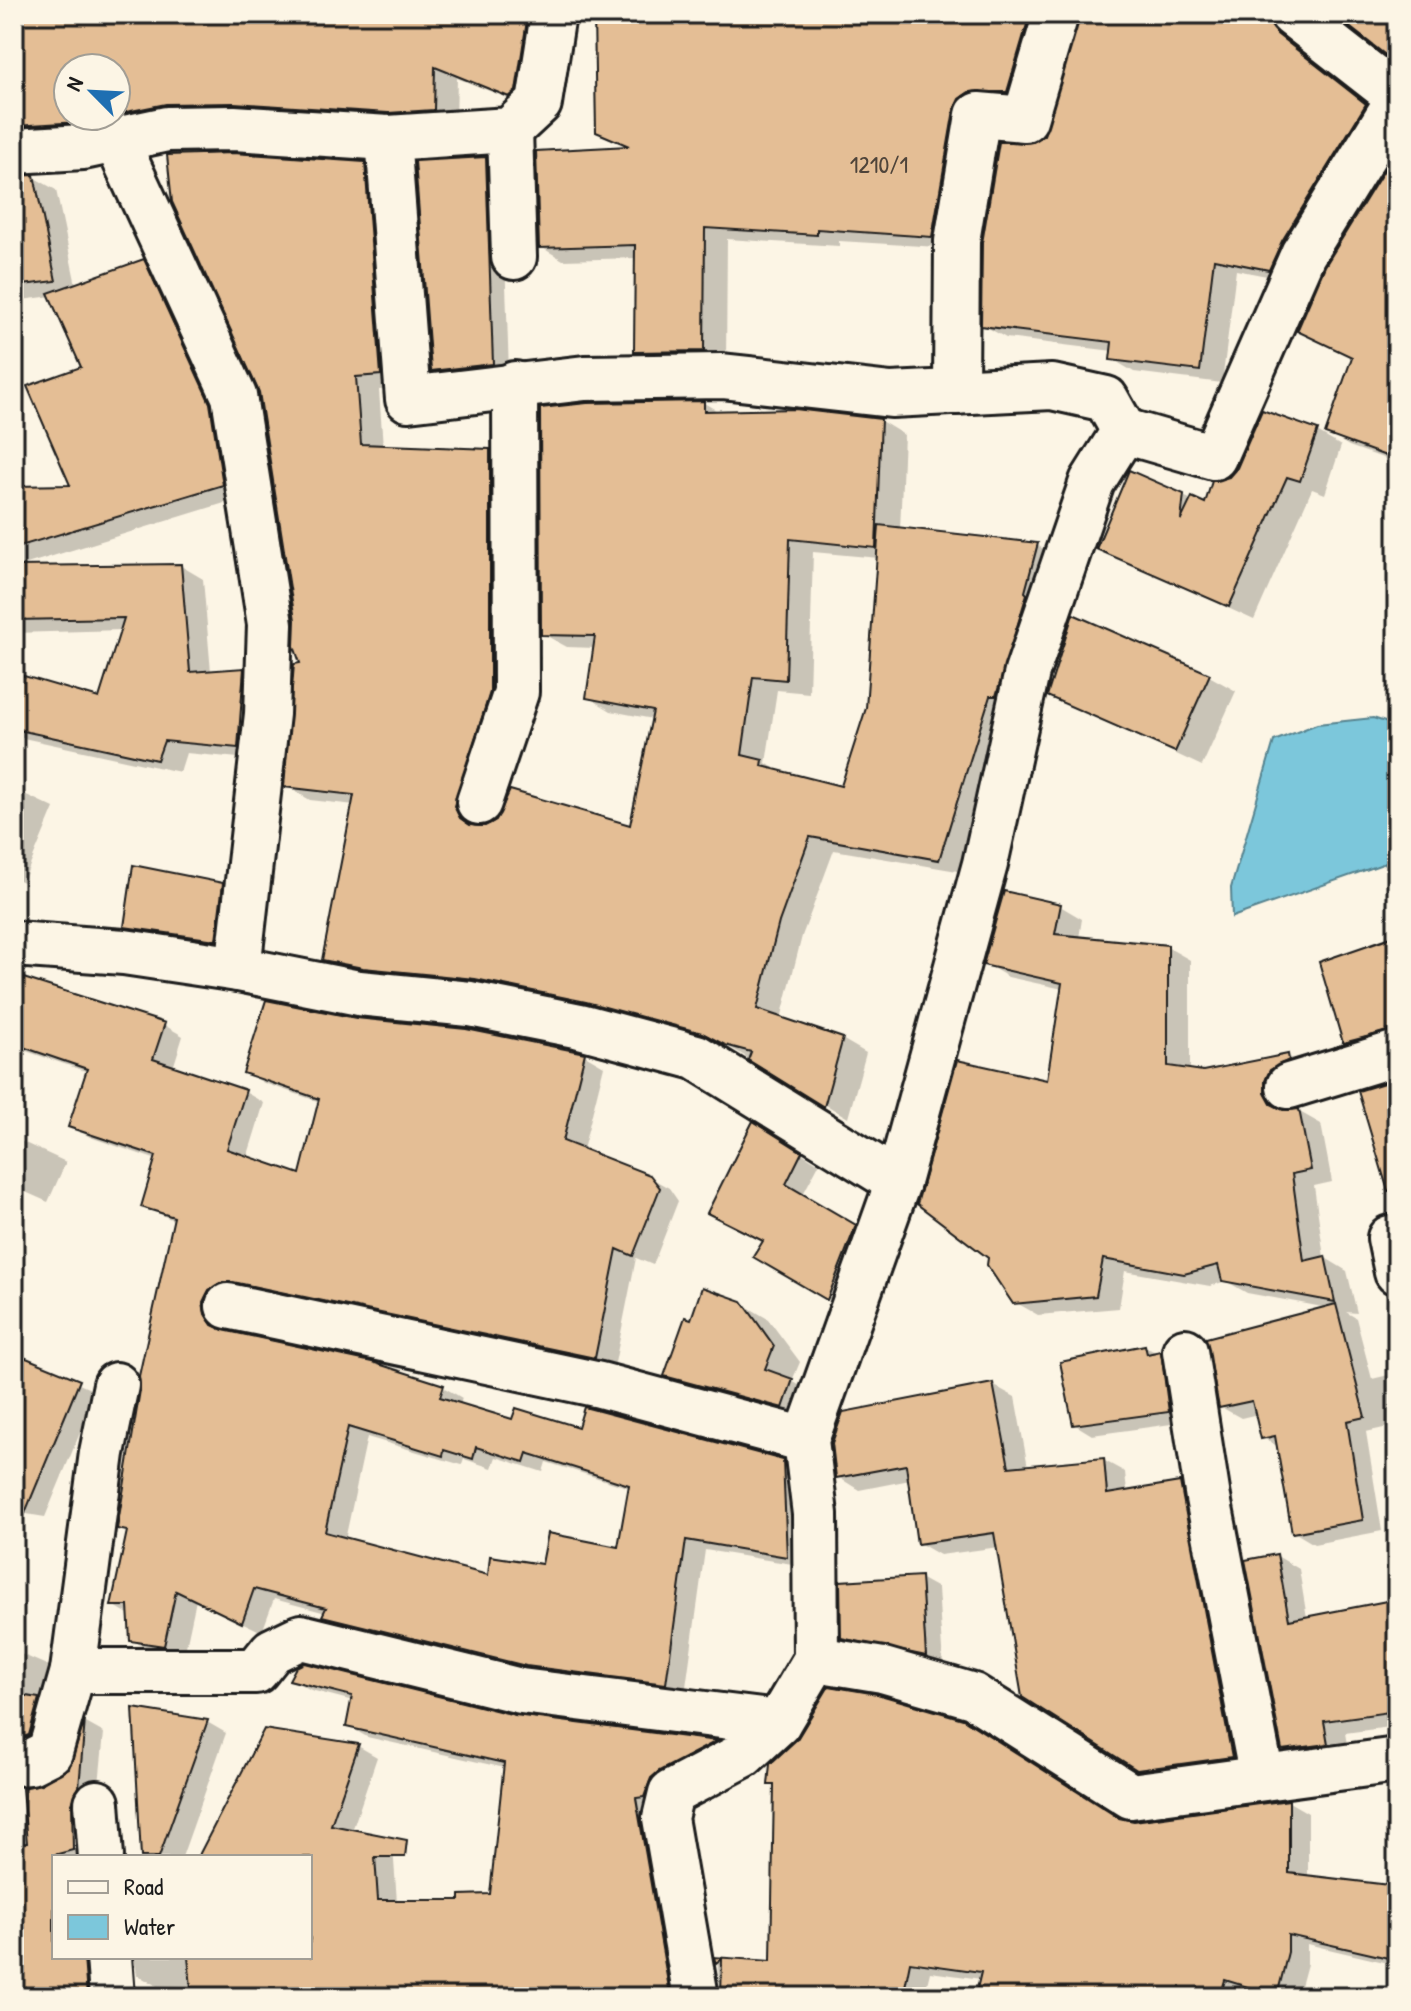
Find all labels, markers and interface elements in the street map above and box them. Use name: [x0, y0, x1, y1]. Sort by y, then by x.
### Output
north arrow: [52, 52, 132, 132]
text: N: [58, 72, 90, 95]
house number: 1210/1: [850, 148, 908, 180]
legend: [52, 1855, 312, 1959]
text: Road: [124, 1870, 163, 1902]
text: Water: [124, 1910, 175, 1942]

